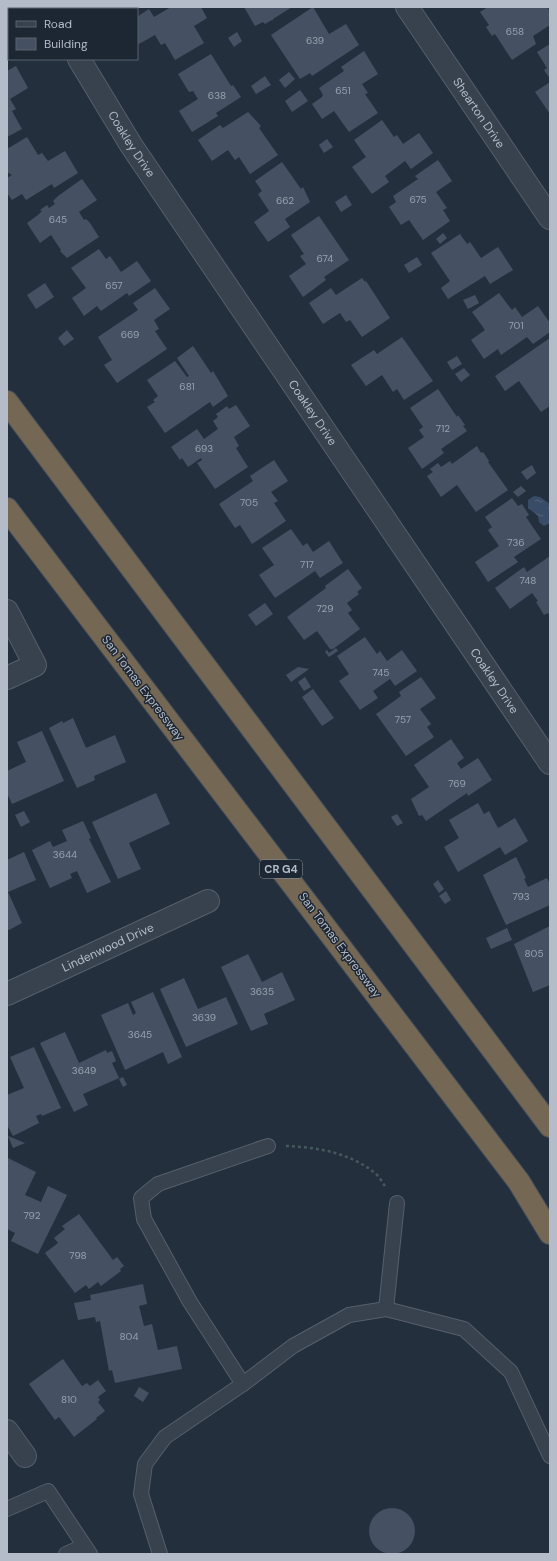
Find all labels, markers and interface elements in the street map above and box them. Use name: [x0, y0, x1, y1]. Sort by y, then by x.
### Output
legend: [8, 8, 138, 60]
text: Road: [44, 16, 72, 32]
house number: 658: [506, 25, 524, 38]
house number: 639: [306, 34, 324, 47]
text: Building: [44, 36, 88, 52]
street label: Shearton Drive: [449, 75, 509, 151]
house number: 651: [335, 84, 351, 97]
house number: 638: [208, 89, 226, 102]
street label: Coakley Drive: [104, 108, 159, 181]
house number: 675: [409, 193, 427, 206]
house number: 662: [276, 194, 294, 207]
house number: 645: [49, 213, 67, 226]
house number: 674: [317, 252, 333, 265]
house number: 657: [105, 279, 123, 292]
house number: 701: [508, 319, 524, 332]
house number: 669: [121, 328, 139, 341]
street label: Coakley Drive: [285, 377, 341, 449]
house number: 681: [179, 380, 195, 393]
house number: 712: [436, 422, 450, 435]
house number: 693: [195, 442, 213, 455]
house number: 705: [240, 496, 258, 509]
house number: 736: [507, 536, 525, 549]
house number: 717: [300, 558, 314, 571]
house number: 748: [520, 574, 536, 587]
house number: 729: [316, 602, 334, 615]
street label: San Tomas Expressway: [98, 632, 188, 744]
street label: Coakley Drive: [466, 645, 522, 717]
house number: 745: [373, 666, 389, 679]
house number: 757: [395, 713, 411, 726]
house number: 769: [448, 777, 466, 790]
house number: 3644: [53, 848, 77, 861]
road number: CR G4: [260, 860, 302, 878]
street label: San Tomas Expressway: [295, 889, 385, 1001]
house number: 793: [512, 890, 530, 903]
street label: Lindenwood Drive: [59, 919, 157, 976]
house number: 805: [524, 947, 544, 960]
house number: 3635: [250, 985, 274, 998]
house number: 3639: [192, 1011, 216, 1024]
house number: 3645: [128, 1028, 152, 1041]
house number: 3649: [72, 1064, 96, 1077]
house number: 792: [24, 1209, 41, 1222]
house number: 798: [69, 1249, 87, 1262]
house number: 804: [120, 1330, 139, 1343]
house number: 810: [61, 1393, 77, 1406]

